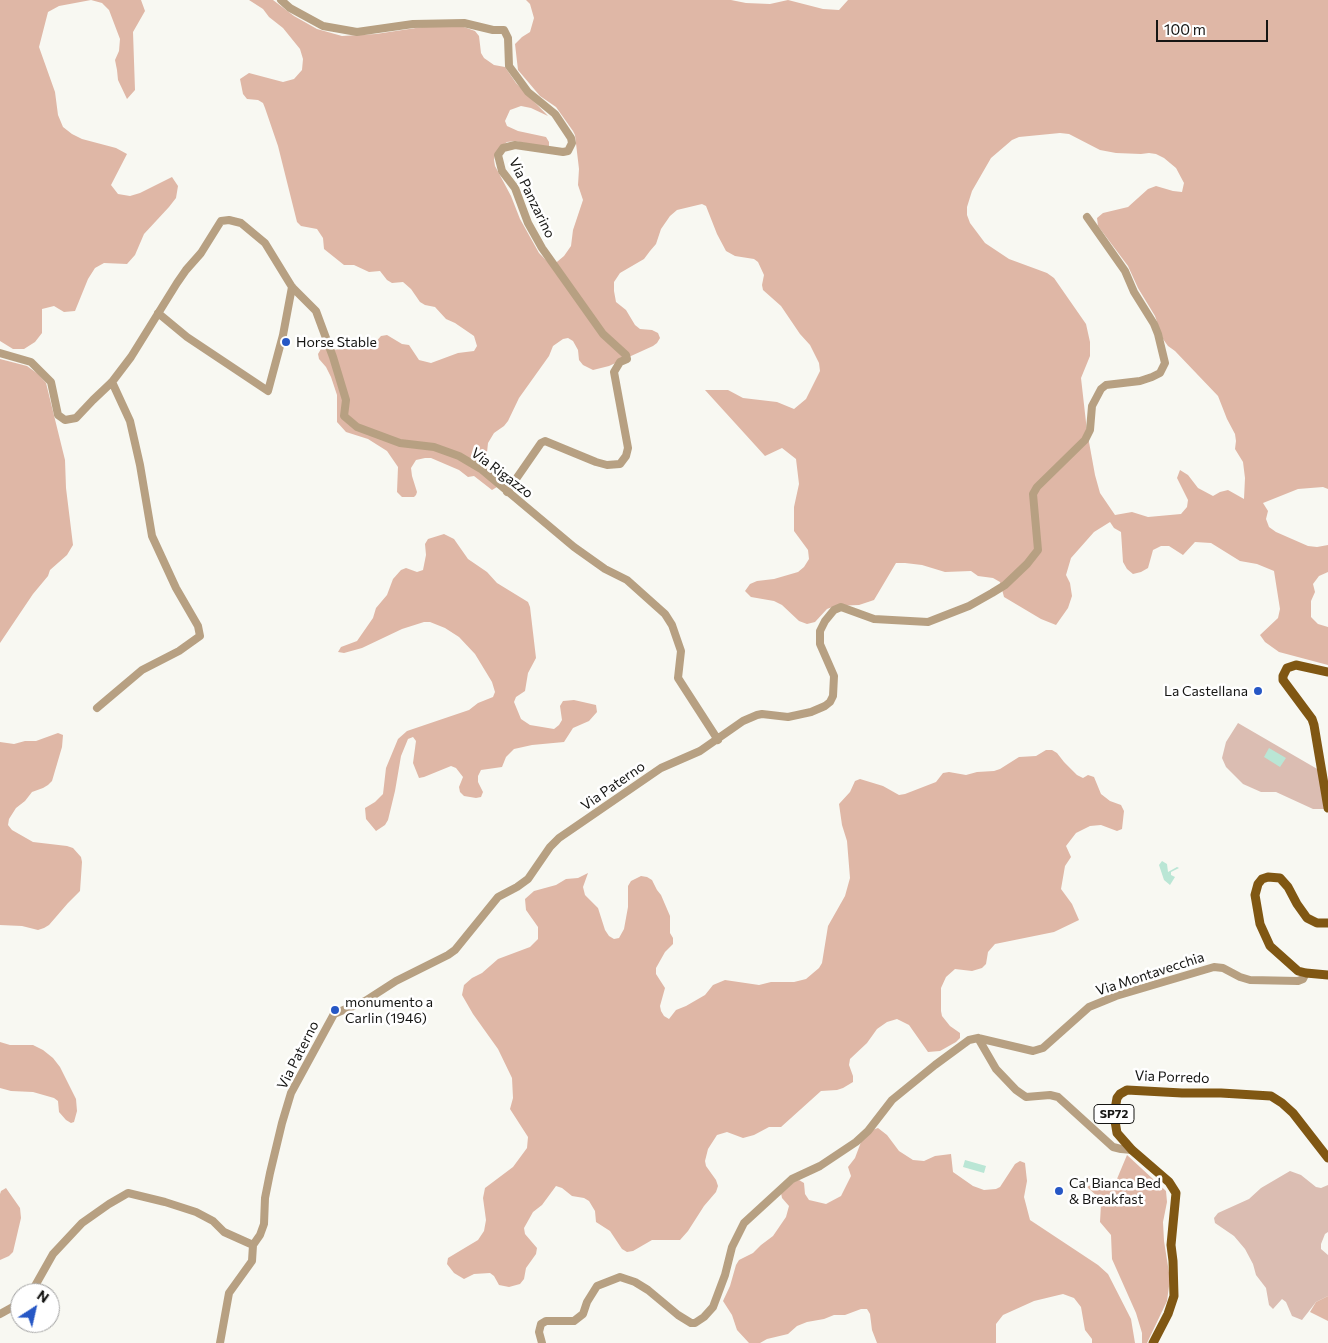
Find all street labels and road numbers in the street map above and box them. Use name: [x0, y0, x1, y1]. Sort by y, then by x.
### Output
street label: Via Panzarino: [505, 155, 559, 241]
street label: Via Rigazzo: [468, 444, 536, 502]
street label: Via Paterno: [578, 758, 648, 814]
street label: Via Montavecchia: [1094, 949, 1206, 999]
street label: Via Paterno: [274, 1018, 322, 1092]
street label: Via Porredo: [1134, 1067, 1210, 1087]
road number: SP72: [1094, 1104, 1134, 1124]

